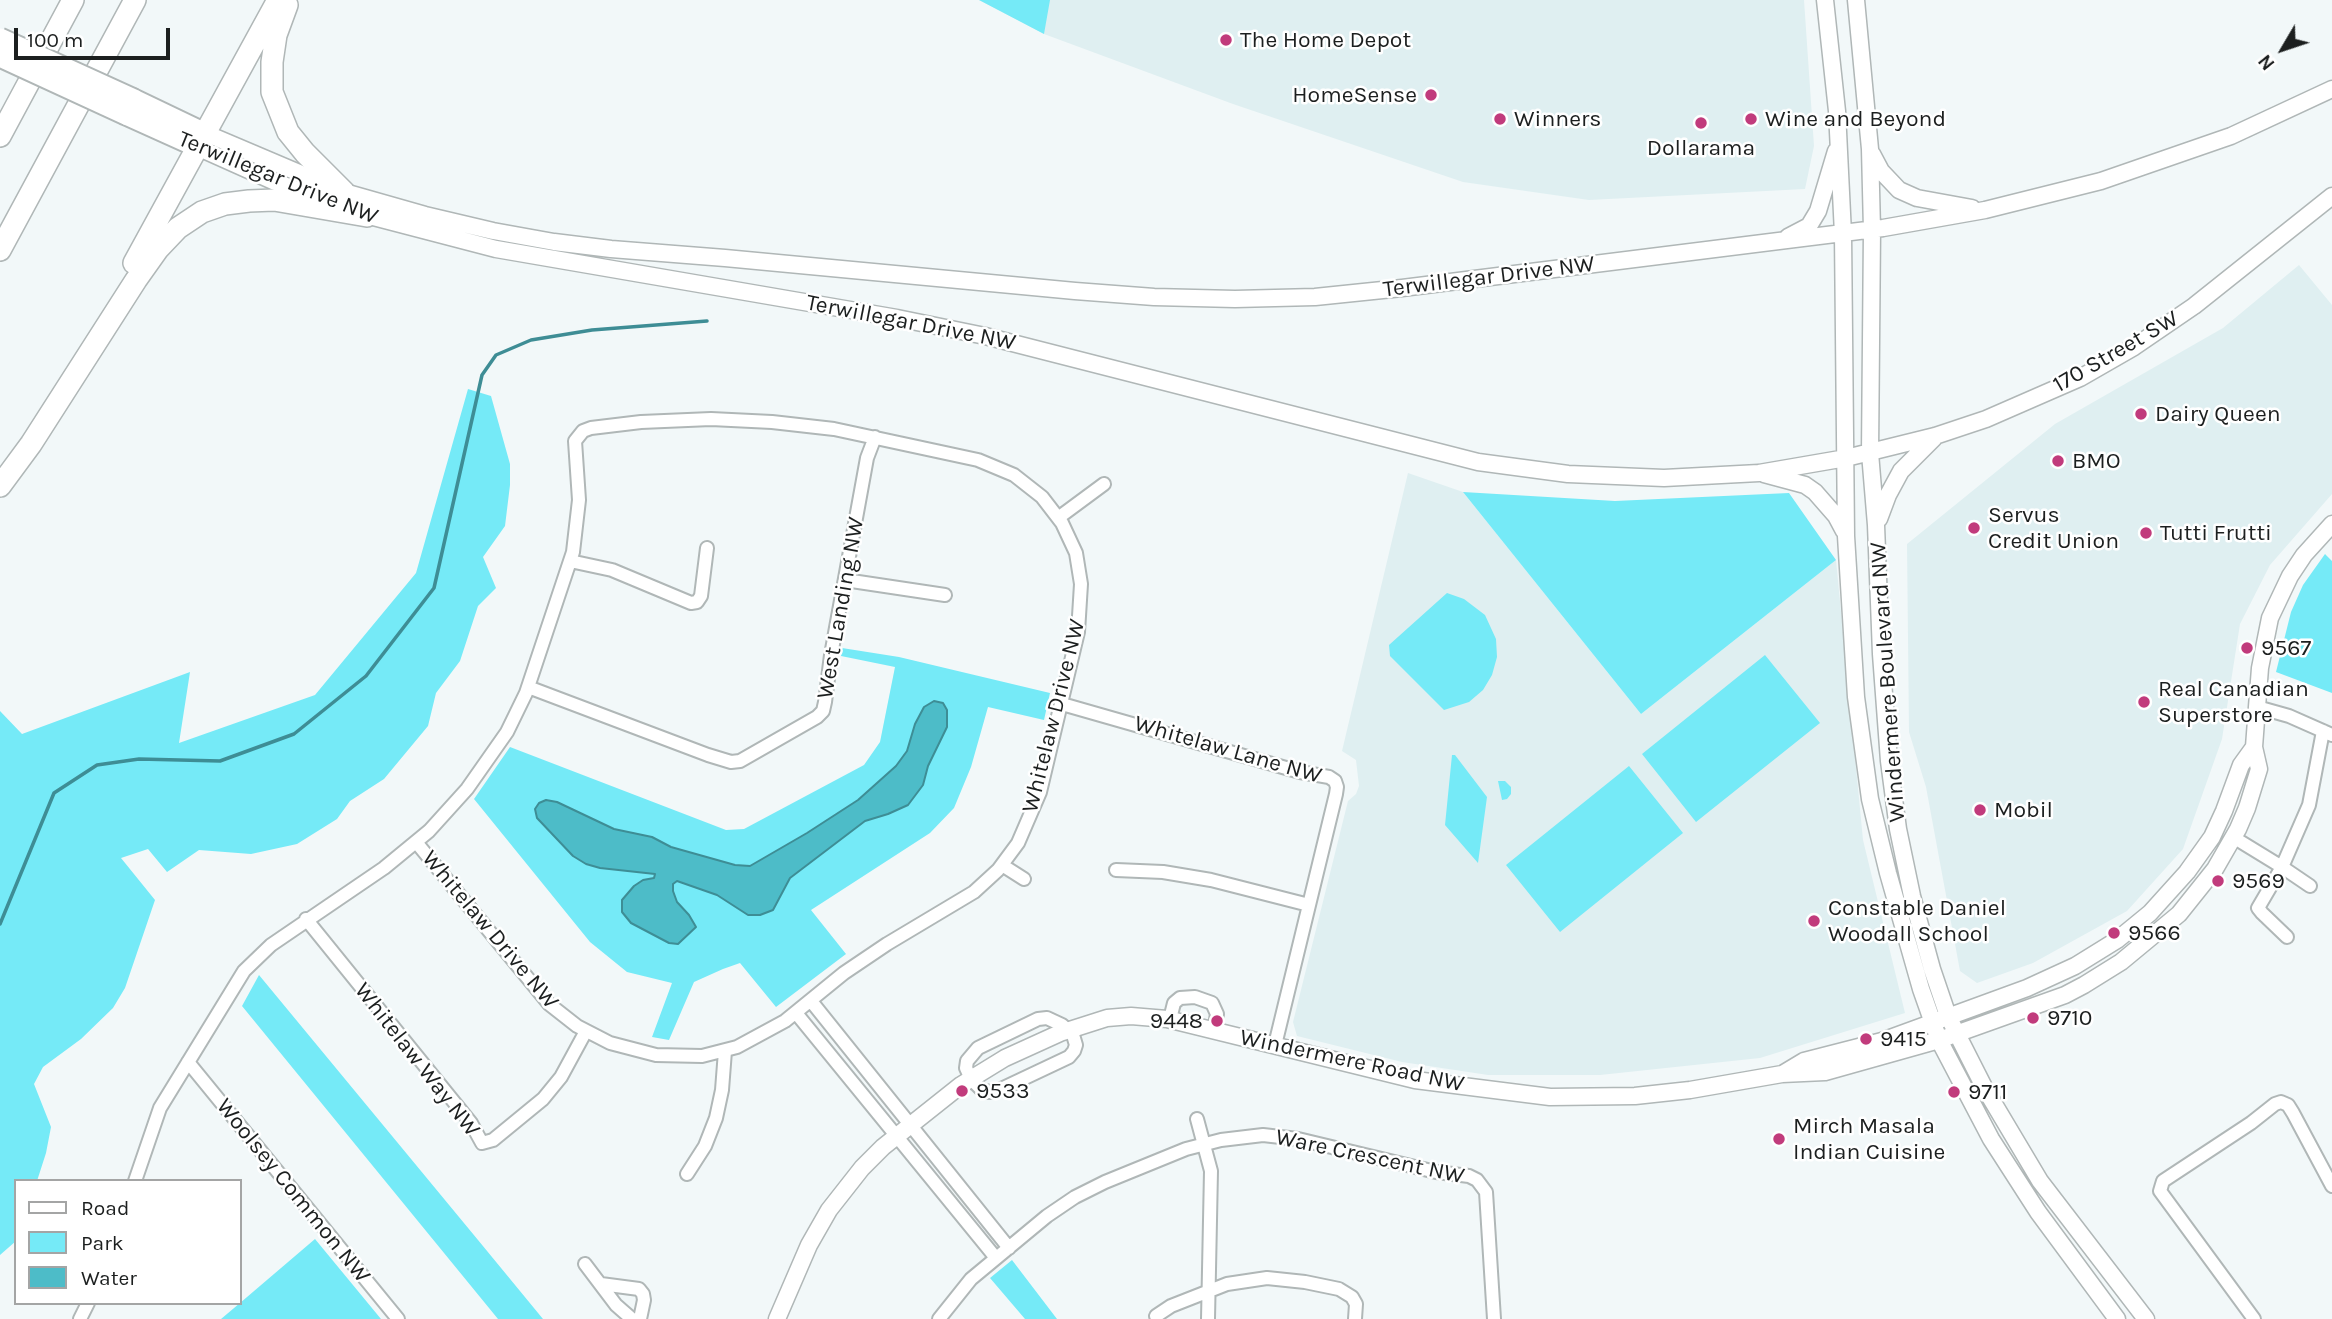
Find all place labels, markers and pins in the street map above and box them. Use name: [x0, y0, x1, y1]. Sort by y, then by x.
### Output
place label: The Home Depot: [1240, 26, 1411, 54]
marker: The Home Depot: [1218, 32, 1234, 48]
place label: HomeSense: [1292, 81, 1417, 109]
marker: HomeSense: [1423, 87, 1439, 103]
place label: Winners: [1514, 105, 1601, 133]
place label: Wine and Beyond: [1765, 105, 1946, 133]
marker: Winners: [1492, 111, 1508, 127]
marker: Wine and Beyond: [1743, 111, 1759, 127]
marker: Dollarama: [1693, 115, 1709, 131]
place label: Dollarama: [1647, 134, 1755, 162]
place label: Dairy Queen: [2155, 400, 2281, 428]
marker: Dairy Queen: [2133, 406, 2149, 422]
place label: BMO: [2072, 447, 2121, 475]
marker: BMO: [2050, 453, 2066, 469]
place label: Servus Credit Union: [1988, 501, 2119, 555]
place label: Tutti Frutti: [2160, 519, 2272, 547]
marker: Servus Credit Union: [1966, 520, 1982, 536]
marker: Tutti Frutti: [2138, 525, 2154, 541]
place label: 9567: [2261, 634, 2311, 662]
marker: 9567: [2239, 640, 2255, 656]
place label: Real Canadian Superstore: [2158, 675, 2309, 729]
marker: Real Canadian Superstore: [2136, 694, 2152, 710]
place label: Mobil: [1994, 796, 2053, 824]
marker: Mobil: [1972, 802, 1988, 818]
place label: 9569: [2232, 867, 2285, 895]
marker: 9569: [2210, 873, 2226, 889]
place label: Constable Daniel Woodall School: [1828, 894, 2006, 948]
marker: Constable Daniel Woodall School: [1806, 913, 1822, 929]
place label: 9566: [2128, 919, 2181, 947]
marker: 9566: [2106, 925, 2122, 941]
place label: 9710: [2047, 1004, 2092, 1032]
place label: 9448: [1150, 1007, 1203, 1035]
marker: 9710: [2025, 1010, 2041, 1026]
marker: 9448: [1209, 1013, 1225, 1029]
place label: 9415: [1880, 1025, 1927, 1053]
marker: 9415: [1858, 1031, 1874, 1047]
place label: 9533: [976, 1077, 1029, 1105]
place label: 9711: [1968, 1078, 2007, 1106]
marker: 9533: [954, 1083, 970, 1099]
marker: 9711: [1946, 1084, 1962, 1100]
place label: Mirch Masala Indian Cuisine: [1793, 1112, 1945, 1166]
marker: Mirch Masala Indian Cuisine: [1771, 1131, 1787, 1147]

